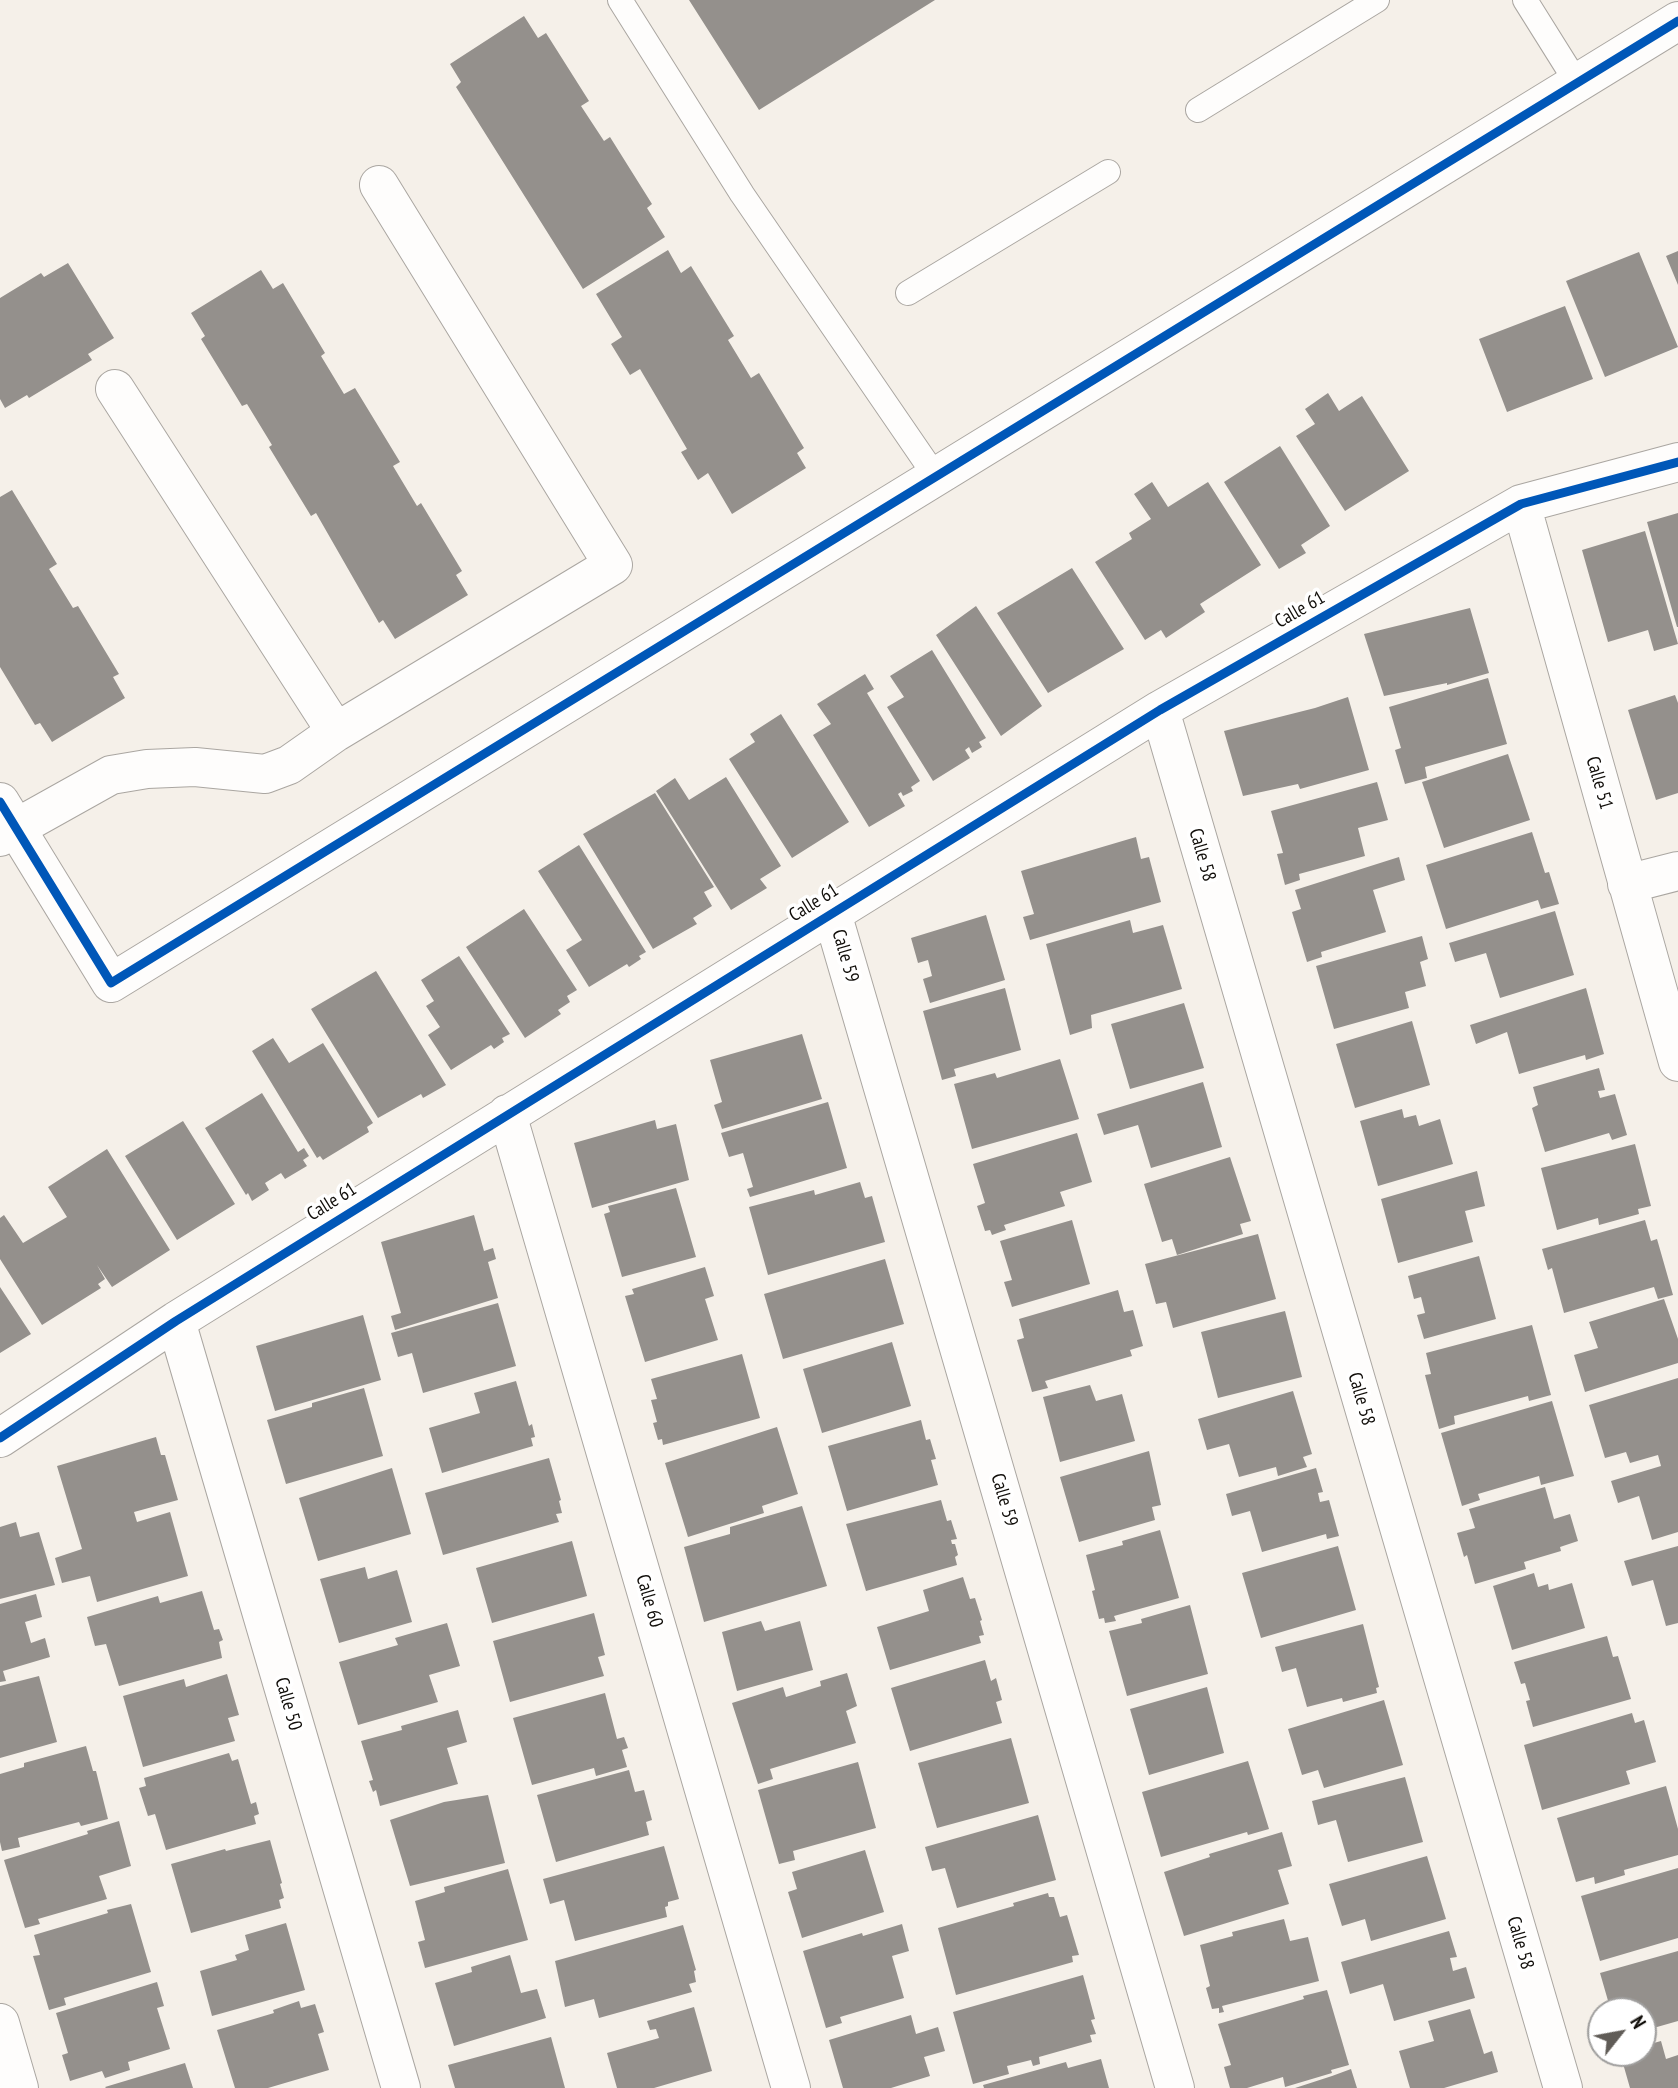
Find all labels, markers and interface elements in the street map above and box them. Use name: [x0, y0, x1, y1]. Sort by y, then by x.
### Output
street label: Calle 61: [1271, 587, 1329, 633]
street label: Calle 51: [1581, 754, 1617, 812]
street label: Calle 58: [1184, 826, 1220, 884]
street label: Calle 61: [785, 879, 843, 927]
street label: Calle 59: [827, 927, 863, 985]
street label: Calle 61: [303, 1178, 361, 1226]
street label: Calle 58: [1343, 1370, 1379, 1428]
street label: Calle 59: [986, 1471, 1022, 1529]
street label: Calle 60: [631, 1572, 667, 1630]
street label: Calle 50: [270, 1675, 306, 1733]
street label: Calle 58: [1502, 1914, 1538, 1972]
north arrow: [1587, 1997, 1657, 2067]
text: N: [1625, 2012, 1651, 2033]

